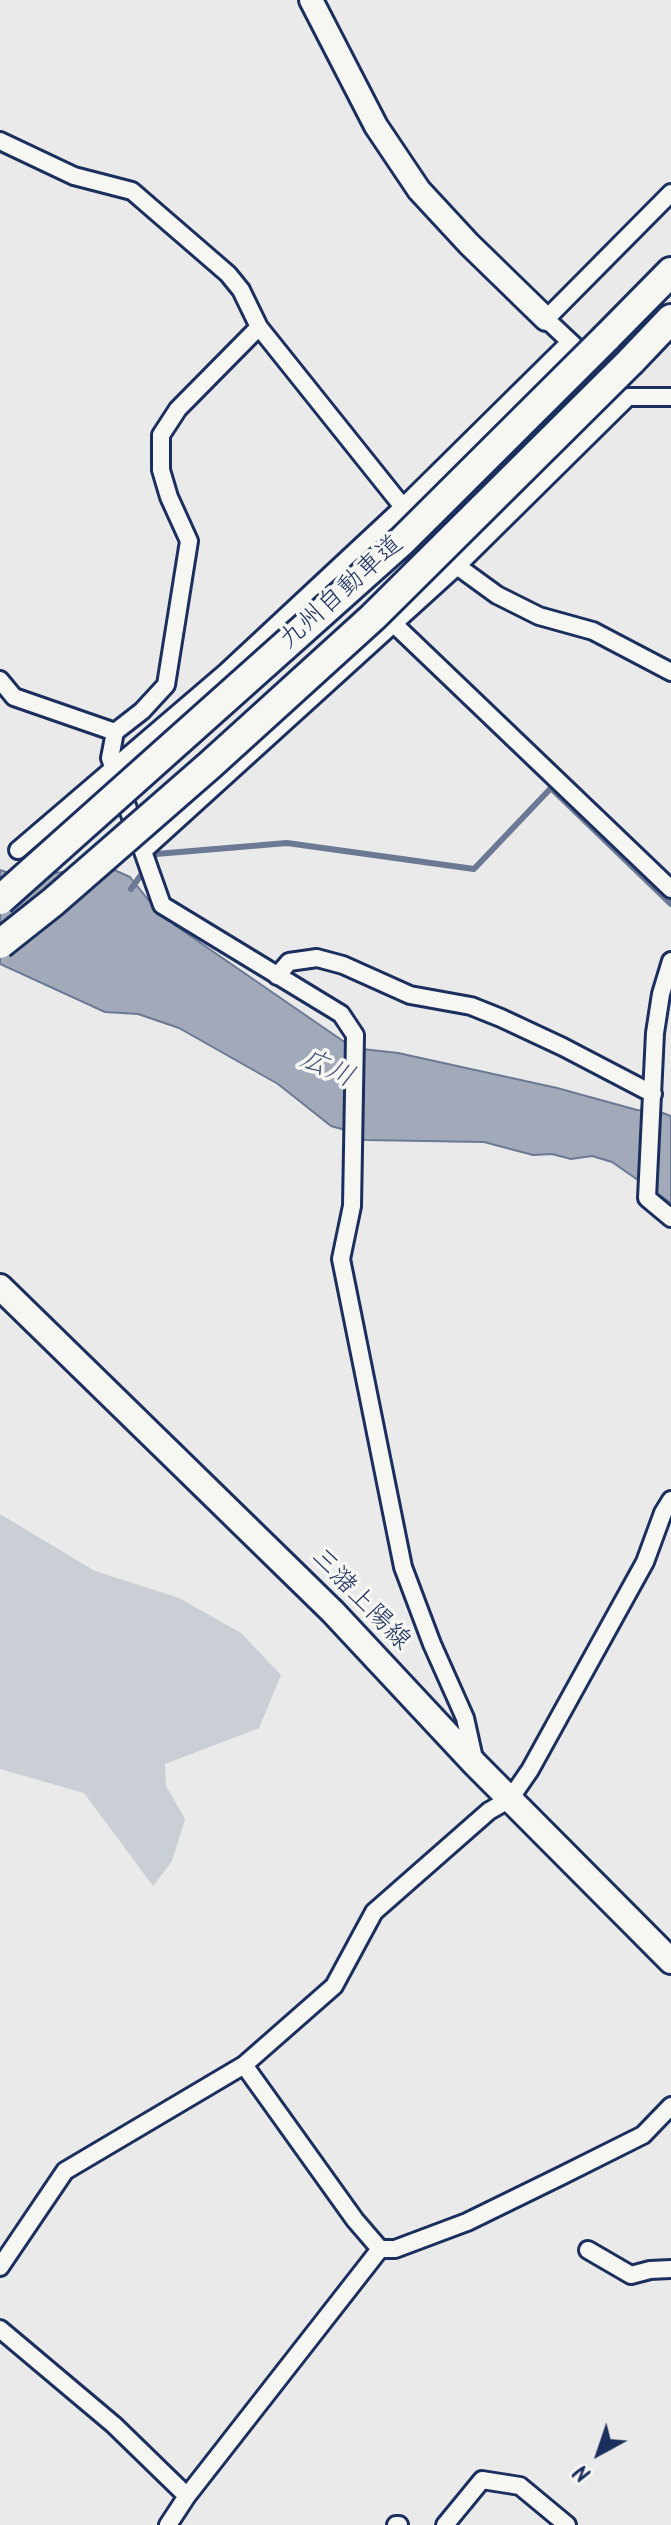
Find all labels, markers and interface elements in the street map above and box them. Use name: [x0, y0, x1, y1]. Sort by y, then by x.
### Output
street label: 九州自動車道: [275, 530, 411, 658]
water label: 広川: [294, 1044, 358, 1098]
street label: 三潴上陽線: [303, 1543, 415, 1659]
north arrow: [559, 2413, 639, 2493]
text: N: [567, 2454, 600, 2490]

